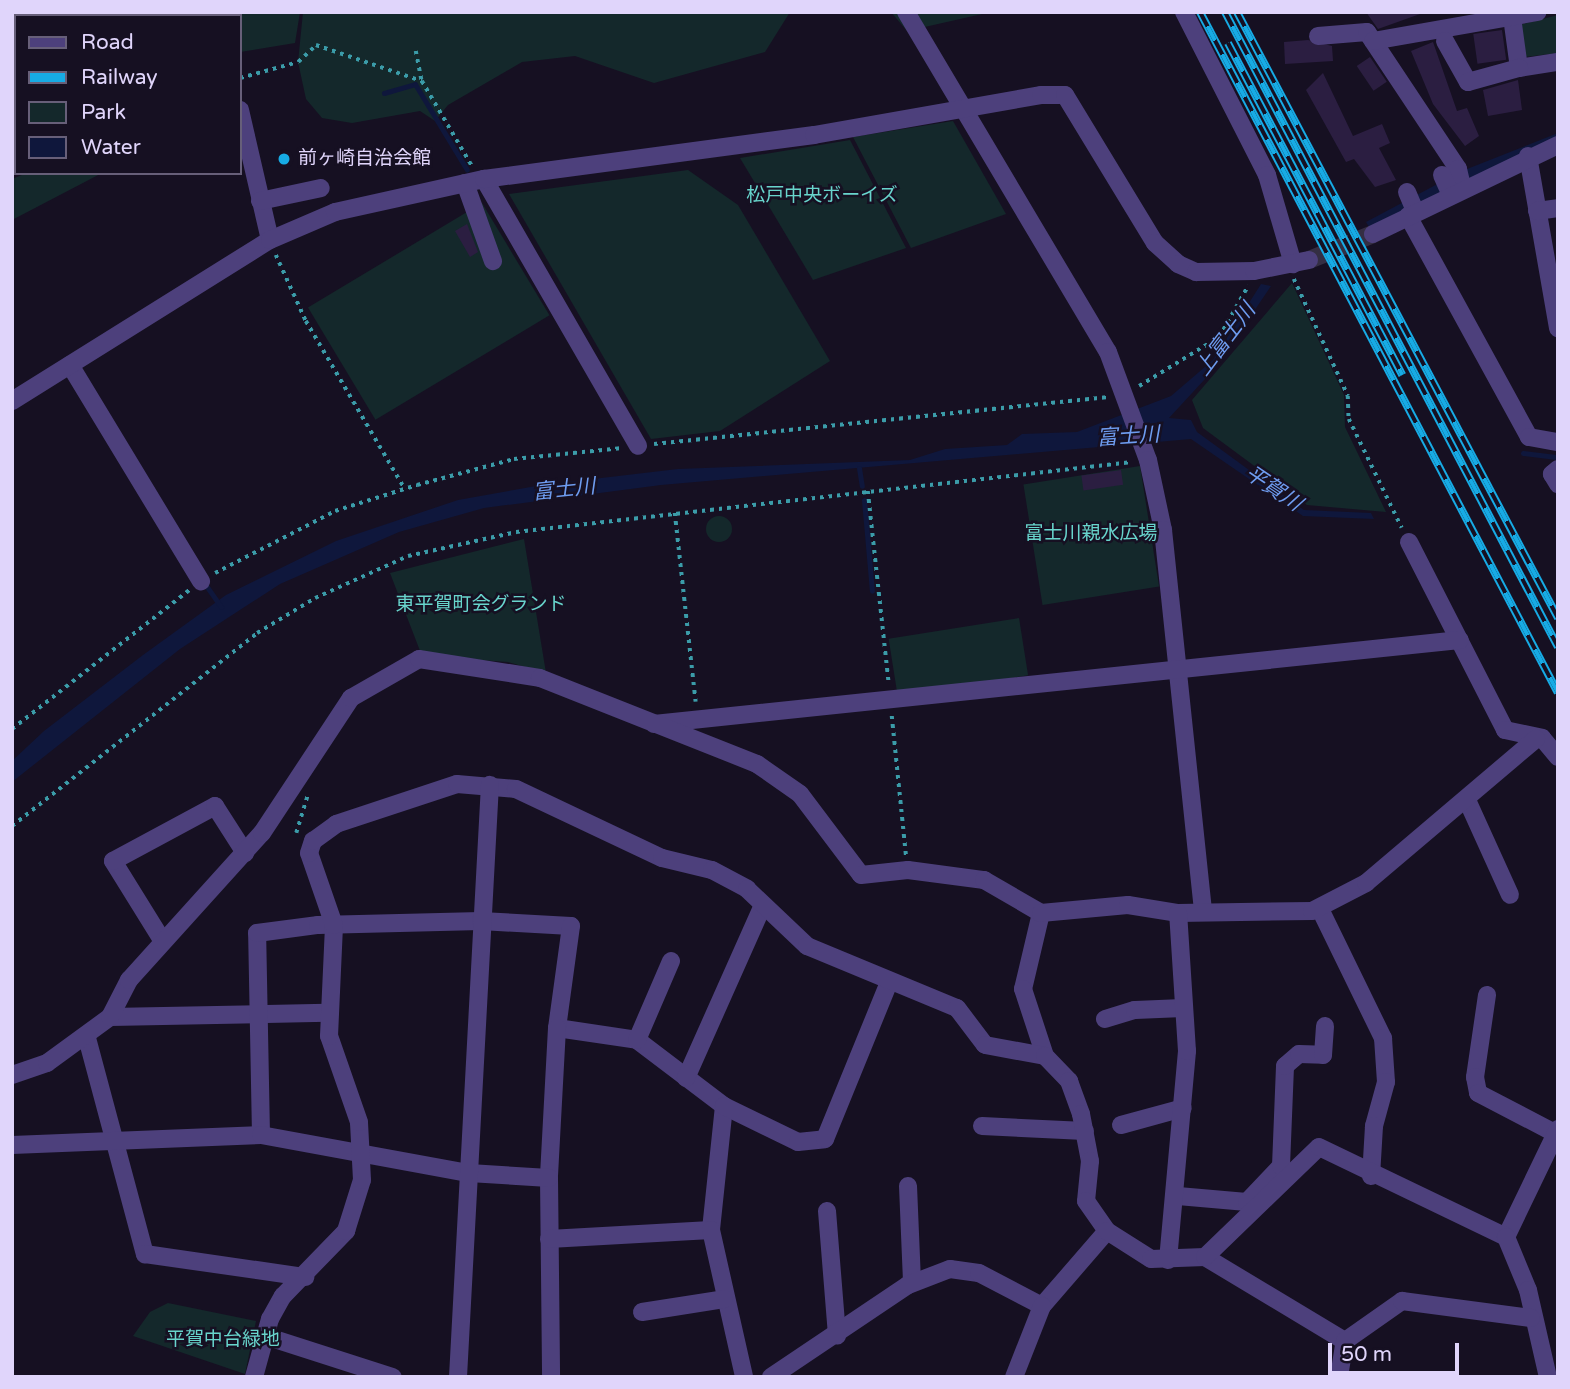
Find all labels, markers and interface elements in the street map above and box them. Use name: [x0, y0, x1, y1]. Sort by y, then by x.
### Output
legend: [14, 14, 242, 175]
text: Road: [81, 30, 134, 55]
text: Railway: [81, 65, 158, 90]
text: Park: [81, 100, 126, 125]
text: Water: [81, 135, 141, 160]
place label: 前ヶ崎自治会館: [298, 148, 431, 170]
marker: 前ヶ崎自治会館: [276, 151, 292, 167]
park label: 松戸中央ボーイズ: [746, 185, 898, 207]
water label: 上富士川: [1191, 299, 1261, 381]
water label: 富士川: [1096, 422, 1160, 452]
water label: 平賀川: [1240, 461, 1306, 517]
water label: 富士川: [531, 474, 597, 506]
park label: 富士川親水広場: [1025, 523, 1157, 545]
park label: 東平賀町会グランド: [396, 594, 566, 616]
park label: 平賀中台緑地: [166, 1329, 280, 1351]
scale bar: [1332, 1330, 1463, 1374]
text: 50 m: [1341, 1342, 1392, 1367]

